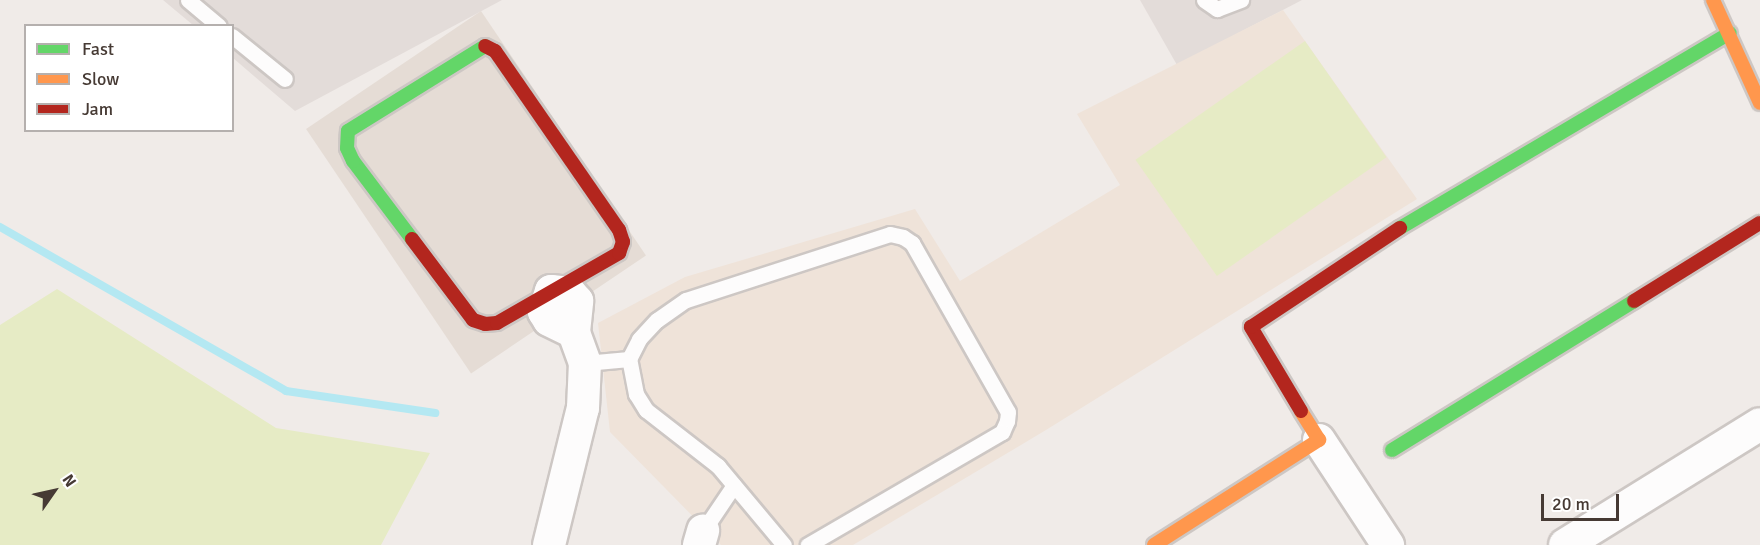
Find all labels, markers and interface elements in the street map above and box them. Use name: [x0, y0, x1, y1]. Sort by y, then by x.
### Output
legend: [24, 24, 234, 132]
text: Fast: [82, 38, 114, 60]
text: Slow: [82, 68, 119, 90]
text: Jam: [82, 98, 113, 120]
north arrow: [24, 461, 84, 521]
text: N: [58, 471, 80, 491]
scale bar: [1544, 482, 1622, 520]
text: 20 m: [1552, 493, 1590, 515]

